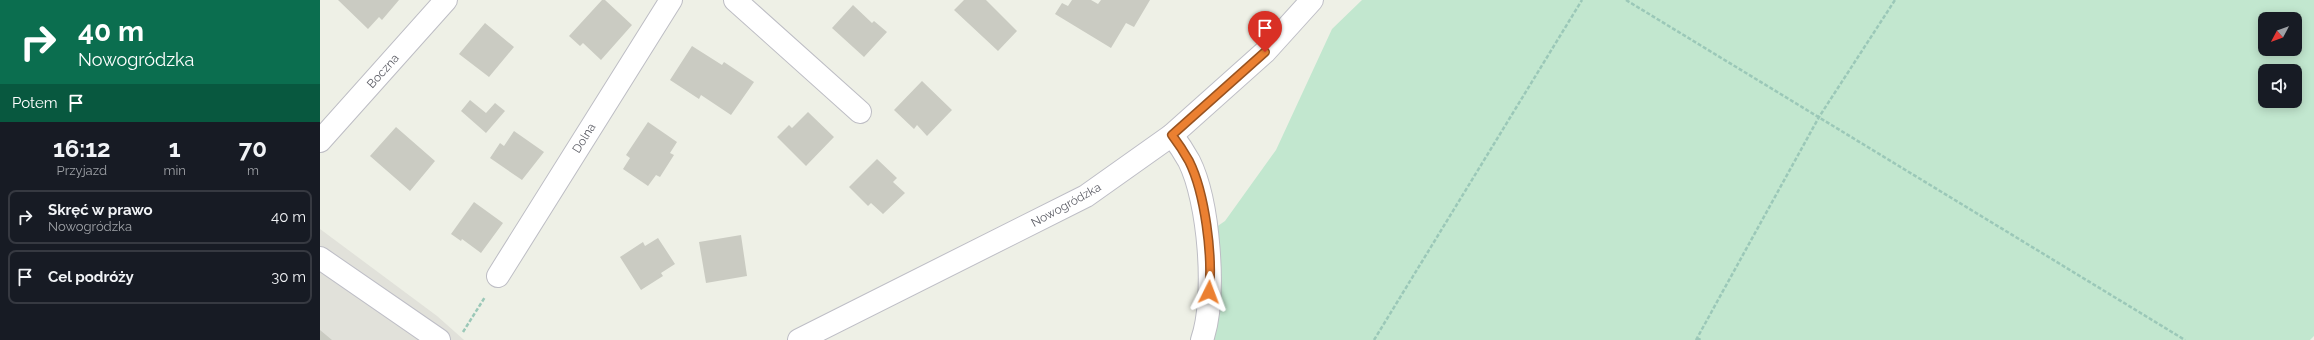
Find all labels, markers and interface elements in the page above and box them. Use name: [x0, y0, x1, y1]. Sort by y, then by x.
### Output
pin: [1248, 11, 1282, 52]
north arrow: [2258, 12, 2302, 56]
map controls: [2258, 12, 2302, 108]
text: 40 m: [78, 15, 144, 48]
icon: right: [12, 16, 64, 68]
icon: arrive: [1254, 17, 1276, 39]
text: Nowogródzka: [78, 49, 194, 70]
street label: Boczna: [364, 51, 402, 91]
button: sound: [2258, 64, 2302, 108]
icon: arrive: [65, 92, 87, 114]
text: Potem: [12, 94, 57, 112]
street label: Dolna: [569, 120, 599, 156]
text: 16:12: [53, 134, 111, 163]
text: 1: [169, 134, 181, 163]
text: 70: [239, 134, 267, 163]
text: Przyjazd: [57, 163, 107, 178]
text: min: [164, 163, 186, 178]
text: m: [247, 163, 259, 178]
street label: Nowogródzka: [1029, 180, 1103, 230]
text: Skręć w prawo: [48, 201, 153, 219]
icon: right: [14, 206, 36, 228]
text: 40 m: [271, 208, 306, 226]
text: Nowogródzka: [48, 219, 132, 234]
icon: arrive: [14, 266, 36, 288]
text: Cel podróży: [48, 268, 134, 286]
text: 30 m: [271, 268, 306, 286]
position arrow: [1188, 271, 1230, 313]

